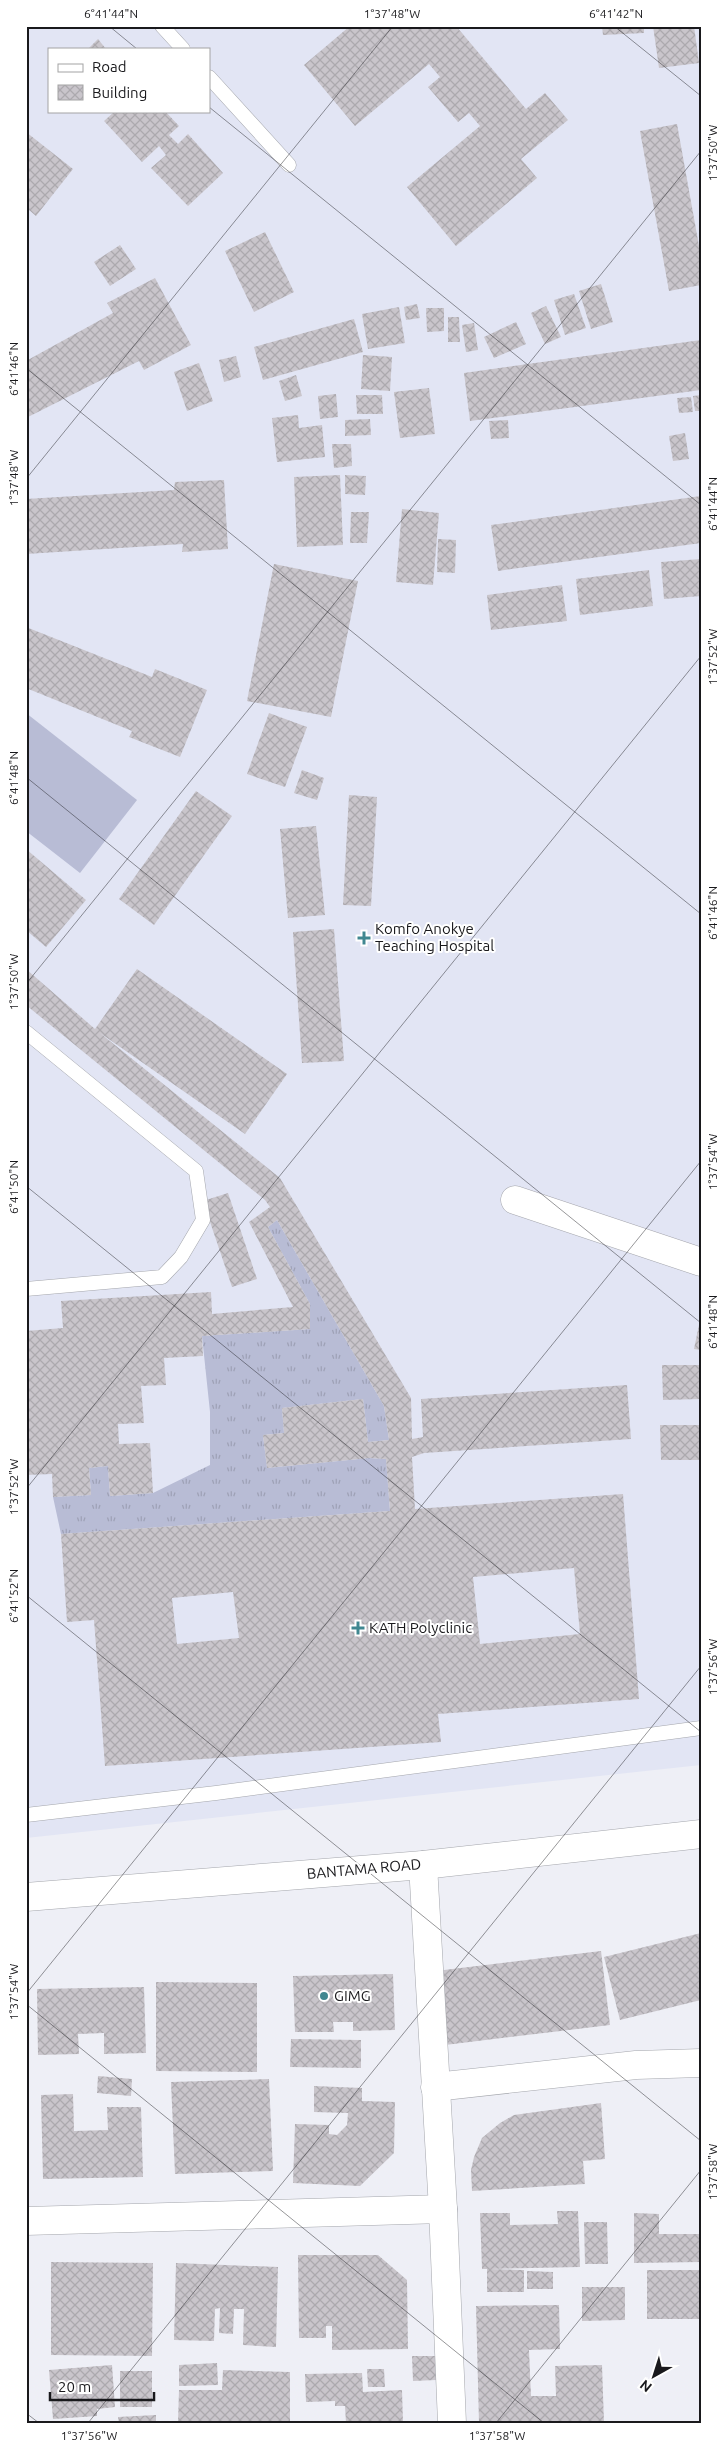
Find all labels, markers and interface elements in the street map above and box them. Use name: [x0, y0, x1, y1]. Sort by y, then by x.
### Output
text: 6°41'44"N: [84, 7, 138, 20]
text: 1°37'48"W: [364, 7, 420, 20]
text: 6°41'42"N: [589, 7, 643, 20]
legend: [48, 48, 210, 112]
text: Road: [92, 58, 127, 75]
text: Building: [92, 84, 147, 101]
text: 1°37'50"W: [706, 125, 719, 181]
text: 6°41'46"N: [7, 342, 20, 396]
text: 1°37'48"W: [7, 450, 20, 506]
text: 6°41'44"N: [706, 477, 719, 531]
text: 1°37'52"W: [706, 629, 719, 685]
text: 6°41'48"N: [7, 751, 20, 805]
text: 6°41'46"N: [706, 886, 719, 940]
place label: Komfo Anokye Teaching Hospital: [375, 920, 494, 954]
marker: Komfo Anokye Teaching Hospital: [357, 931, 371, 945]
text: 1°37'50"W: [7, 954, 20, 1010]
text: 1°37'54"W: [706, 1134, 719, 1190]
text: 6°41'50"N: [7, 1160, 20, 1214]
text: 6°41'48"N: [706, 1295, 719, 1349]
text: 1°37'52"W: [7, 1459, 20, 1515]
text: 6°41'52"N: [7, 1569, 20, 1623]
place label: KATH Polyclinic: [369, 1619, 472, 1636]
marker: KATH Polyclinic: [351, 1621, 365, 1635]
text: 1°37'56"W: [706, 1639, 719, 1695]
street label: BANTAMA ROAD: [306, 1855, 422, 1882]
text: 1°37'54"W: [7, 1964, 20, 2020]
place label: GIMG: [334, 1987, 371, 2004]
marker: GIMG: [318, 1990, 330, 2002]
text: 1°37'58"W: [706, 2144, 719, 2200]
north arrow: [630, 2352, 680, 2402]
scale bar: [50, 2369, 154, 2401]
text: N: [637, 2377, 655, 2396]
text: 20 m: [58, 2378, 91, 2395]
text: 1°37'56"W: [61, 2429, 117, 2442]
text: 1°37'58"W: [469, 2429, 525, 2442]

